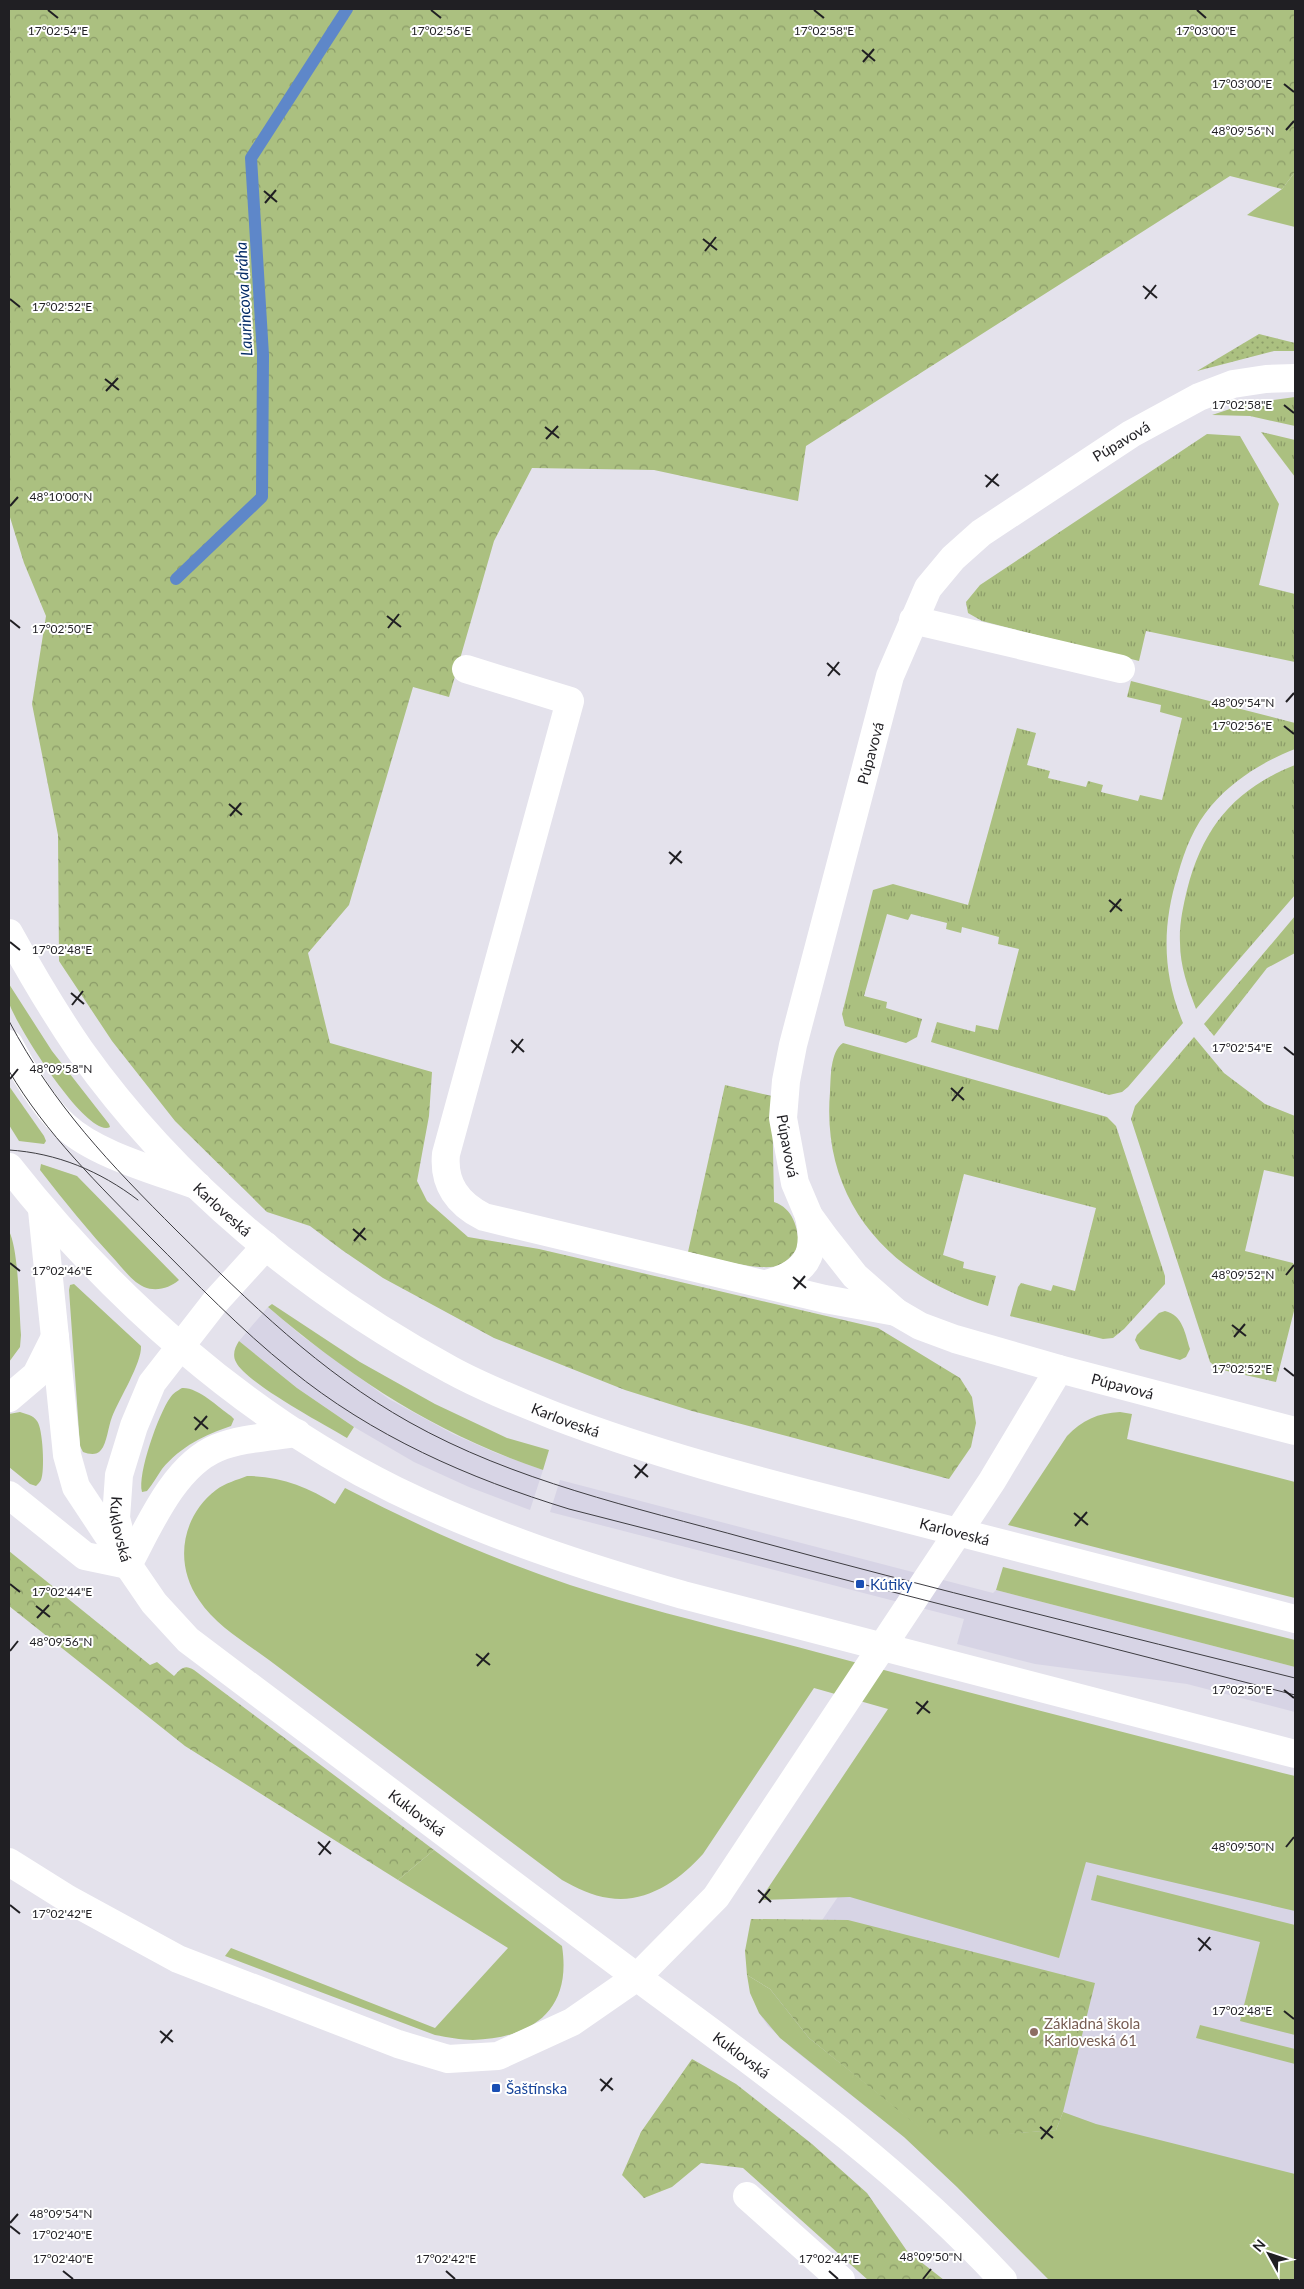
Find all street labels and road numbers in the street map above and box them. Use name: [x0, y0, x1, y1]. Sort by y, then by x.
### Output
street label: Púpavová: [1089, 417, 1153, 465]
street label: Púpavová: [853, 720, 887, 786]
street label: Púpavová: [773, 1113, 803, 1179]
street label: Karloveská: [190, 1178, 255, 1240]
street label: Púpavová: [1089, 1369, 1156, 1403]
street label: Karloveská: [529, 1399, 602, 1441]
street label: Kuklovská: [106, 1496, 136, 1564]
street label: Karloveská: [918, 1514, 992, 1549]
street label: Kuklovská: [385, 1785, 449, 1840]
street label: Kuklovská: [710, 2028, 774, 2082]

